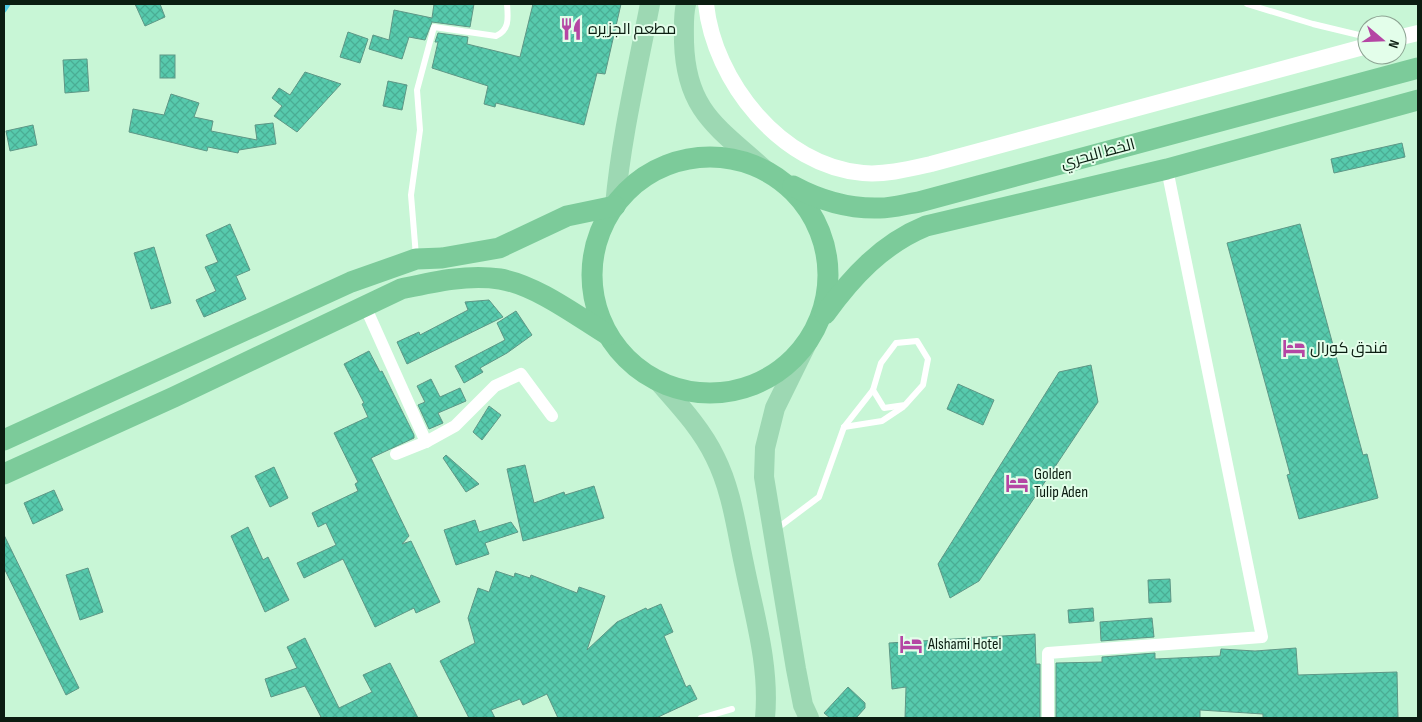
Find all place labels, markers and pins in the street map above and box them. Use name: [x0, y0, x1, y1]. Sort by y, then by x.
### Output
restaurant icon: مطعم الجزيره: [558, 16, 584, 42]
place label: مطعم الجزيره: [588, 20, 676, 40]
hotel icon: فندق كورال: [1281, 335, 1307, 361]
place label: فندق كورال: [1310, 339, 1388, 358]
place label: Golden Tulip Aden: [1034, 465, 1088, 502]
hotel icon: Golden Tulip Aden: [1004, 470, 1030, 496]
hotel icon: Alshami Hotel: [898, 631, 924, 657]
place label: Alshami Hotel: [927, 635, 1002, 654]

